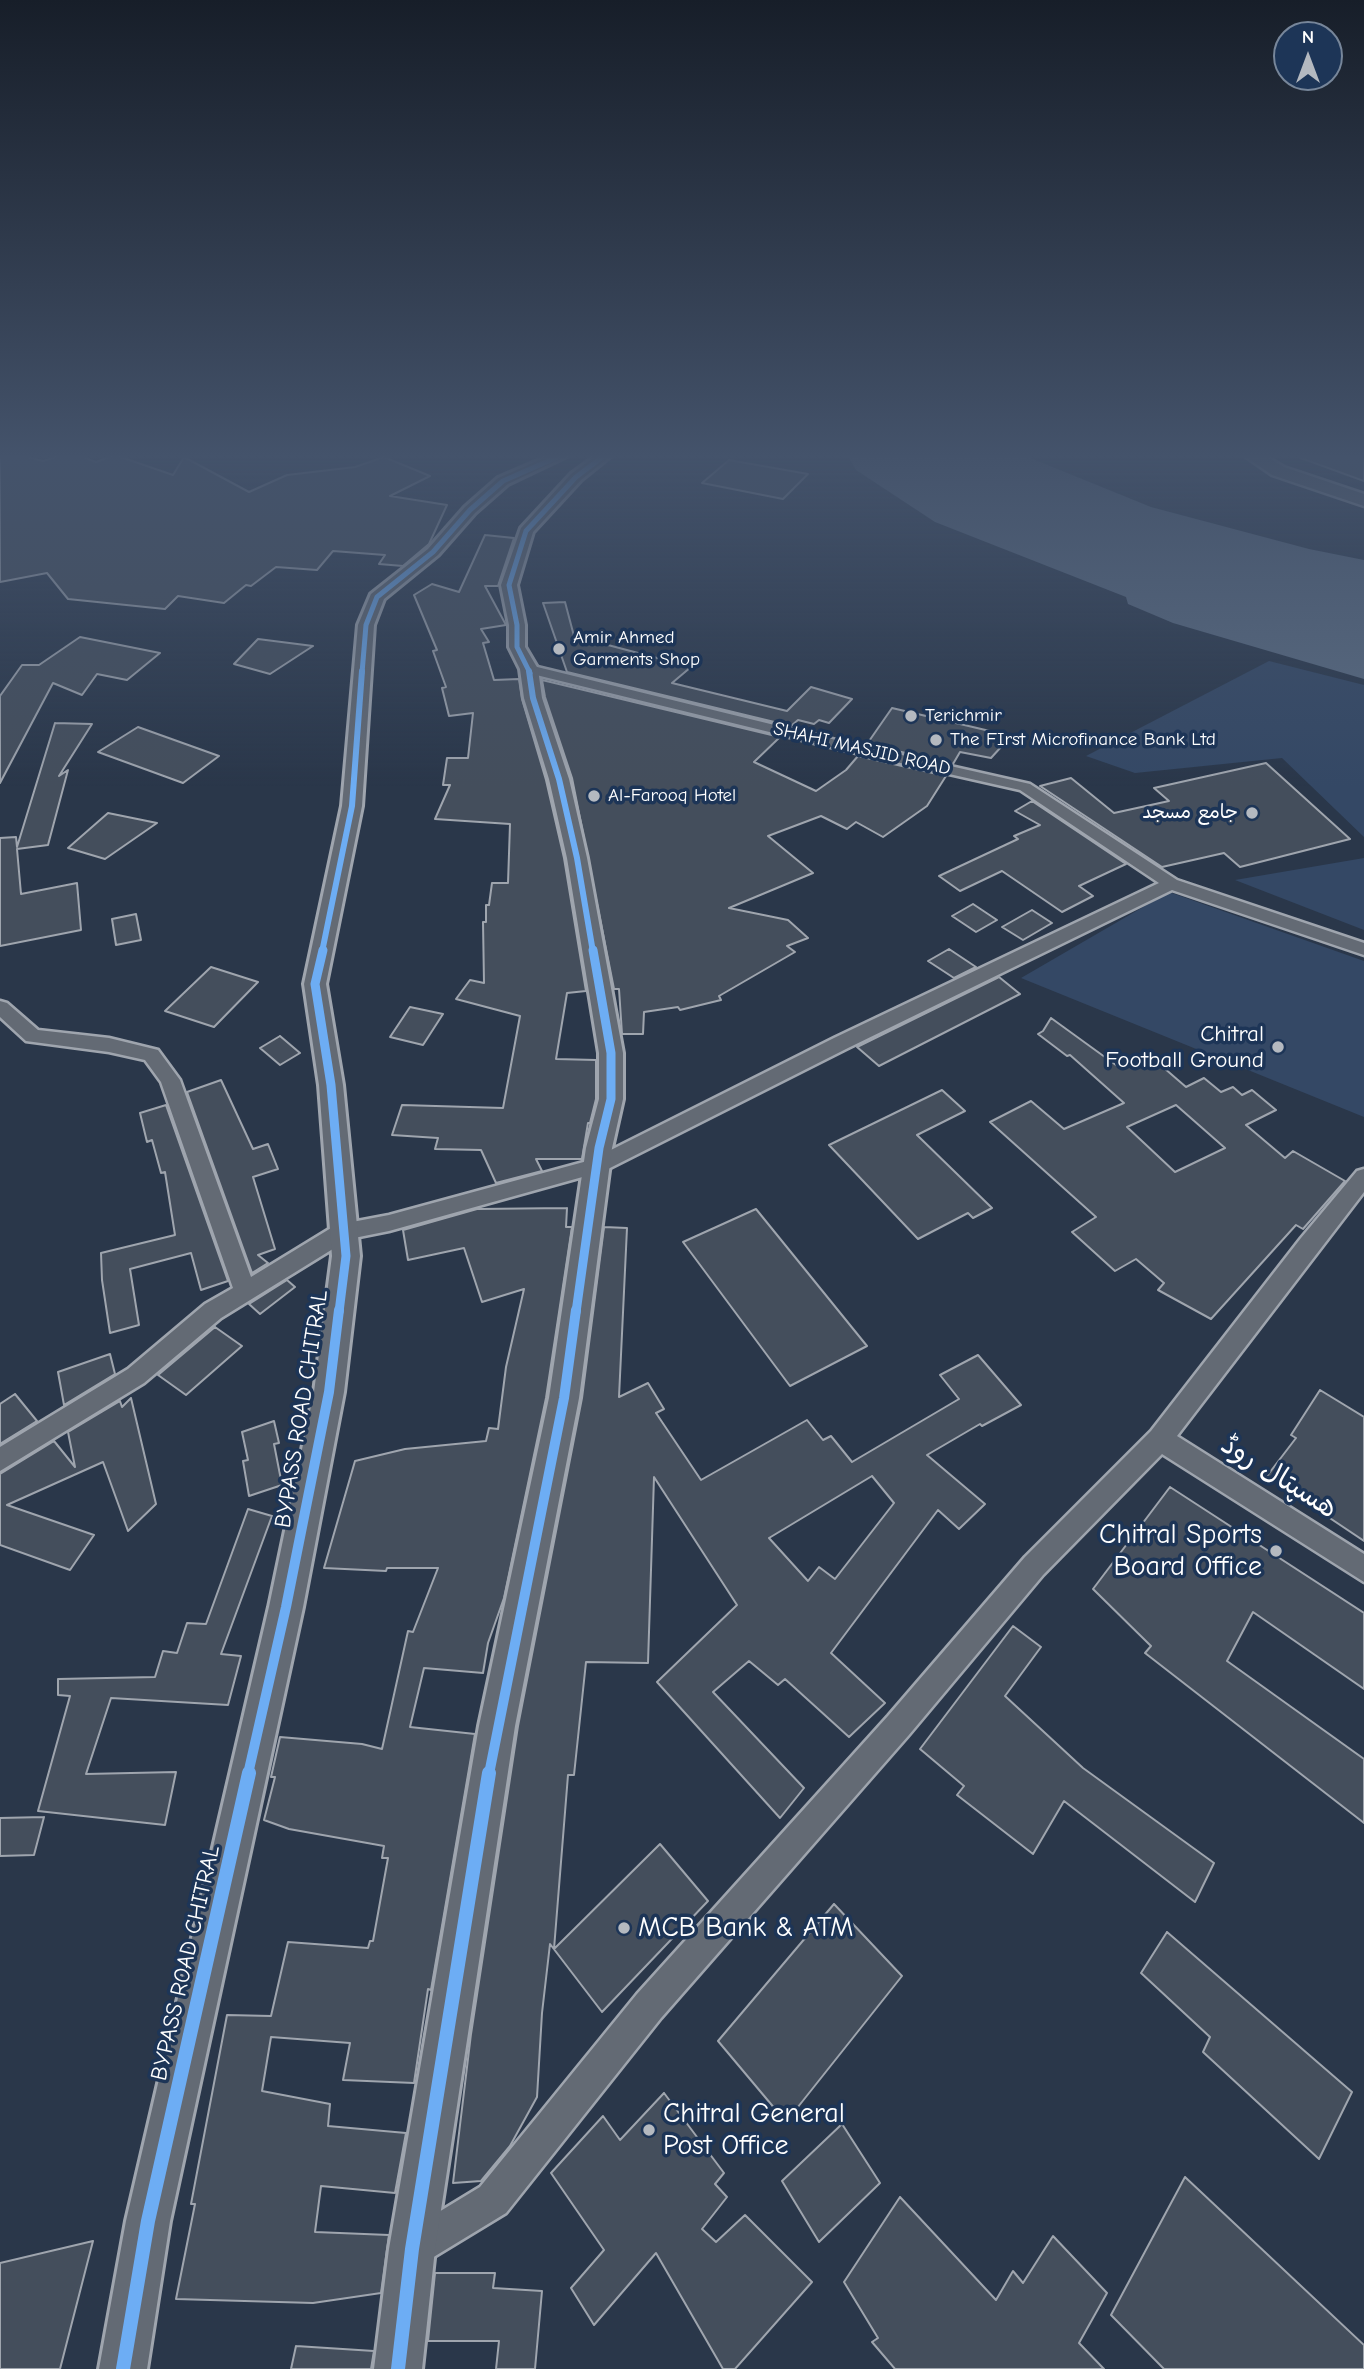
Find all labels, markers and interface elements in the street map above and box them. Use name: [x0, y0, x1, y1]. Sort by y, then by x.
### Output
north arrow: [1273, 21, 1343, 91]
text: N: [1302, 26, 1314, 48]
place label: Amir Ahmed Garments Shop: [573, 627, 700, 671]
marker: Amir Ahmed Garments Shop: [551, 641, 567, 657]
place label: Terichmir: [925, 705, 1002, 727]
marker: Terichmir: [903, 708, 919, 724]
street label: SHAHI MASJID ROAD: [771, 718, 953, 780]
place label: The FIrst Microfinance Bank Ltd: [950, 729, 1216, 751]
marker: The FIrst Microfinance Bank Ltd: [928, 732, 944, 748]
place label: Al-Farooq Hotel: [608, 785, 736, 807]
marker: Al-Farooq Hotel: [586, 788, 602, 804]
place label: جامع مسجد: [1142, 802, 1238, 824]
marker: جامع مسجد: [1244, 805, 1260, 821]
place label: Chitral Football Ground: [1105, 1020, 1264, 1074]
marker: Chitral Football Ground: [1270, 1039, 1286, 1055]
street label: BYPASS ROAD CHITRAL: [270, 1288, 334, 1530]
street label: ھسپتال روڈ: [1215, 1428, 1343, 1526]
place label: Chitral Sports Board Office: [1099, 1518, 1262, 1584]
marker: Chitral Sports Board Office: [1268, 1543, 1284, 1559]
street label: BYPASS ROAD CHITRAL: [145, 1843, 227, 2083]
place label: MCB Bank & ATM: [638, 1911, 853, 1945]
marker: MCB Bank & ATM: [616, 1920, 632, 1936]
place label: Chitral General Post Office: [663, 2097, 845, 2163]
marker: Chitral General Post Office: [641, 2122, 657, 2138]

